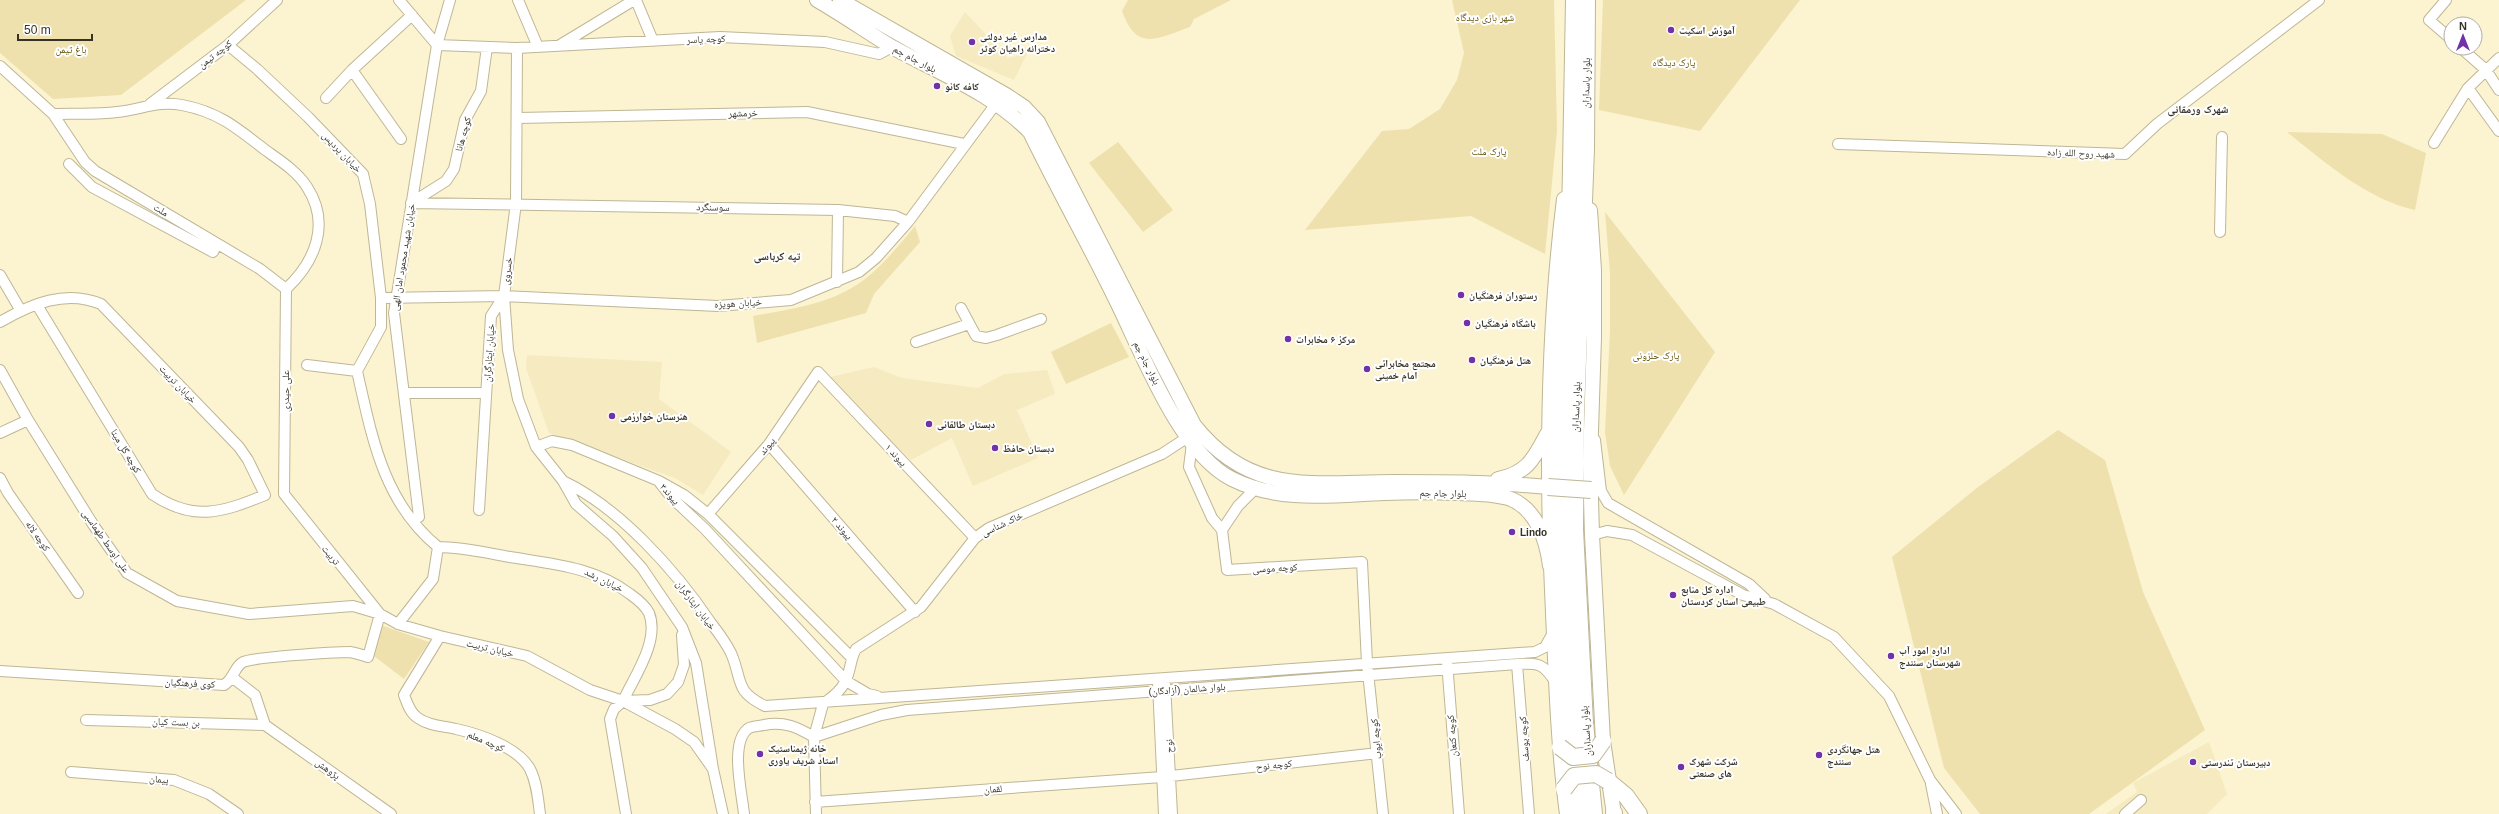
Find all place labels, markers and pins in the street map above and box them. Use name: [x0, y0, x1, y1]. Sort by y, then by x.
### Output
marker: آموزش اسکیت: [1666, 25, 1676, 35]
place label: آموزش اسکیت: [1679, 25, 1735, 37]
place label: مدارس غیر دولتی دخترانه راهیان کوثر: [979, 31, 1055, 55]
marker: مدارس غیر دولتی دخترانه راهیان کوثر: [967, 37, 977, 47]
marker: کافه کانو: [932, 81, 942, 91]
place label: کافه کانو: [945, 81, 980, 93]
marker: رستوران فرهنگیان: [1456, 290, 1466, 300]
place label: رستوران فرهنگیان: [1469, 290, 1537, 302]
marker: باشگاه فرهنگیان: [1462, 318, 1472, 328]
place label: باشگاه فرهنگیان: [1475, 318, 1536, 330]
marker: مرکز ۶ مخابرات: [1283, 334, 1293, 344]
place label: مرکز ۶ مخابرات: [1296, 334, 1356, 346]
marker: هتل فرهنگیان: [1467, 355, 1477, 365]
place label: هتل فرهنگیان: [1480, 355, 1531, 367]
place label: مجتمع مخابراتی امام خمینی: [1375, 358, 1436, 382]
marker: مجتمع مخابراتی امام خمینی: [1362, 364, 1372, 374]
marker: هنرستان خوارزمی: [607, 411, 617, 421]
place label: هنرستان خوارزمی: [620, 411, 688, 423]
marker: دبستان طالقانی: [924, 419, 934, 429]
place label: دبستان طالقانی: [937, 419, 995, 431]
marker: دبستان حافظ: [990, 443, 1000, 453]
place label: دبستان حافظ: [1003, 443, 1054, 455]
marker: Lindo: [1507, 527, 1517, 537]
place label: Lindo: [1520, 527, 1547, 538]
place label: اداره کل منابع طبیعی استان کردستان: [1681, 584, 1766, 608]
marker: اداره کل منابع طبیعی استان کردستان: [1668, 590, 1678, 600]
place label: اداره امور آب شهرستان سنندج: [1899, 645, 1960, 670]
marker: اداره امور آب شهرستان سنندج: [1886, 651, 1896, 661]
place label: خانه ژیمناستیک استاد شریف یاوری: [768, 743, 838, 767]
place label: هتل جهانگردی سنندج: [1827, 744, 1880, 769]
marker: خانه ژیمناستیک استاد شریف یاوری: [755, 749, 765, 759]
marker: هتل جهانگردی سنندج: [1814, 750, 1824, 760]
place label: شرکت شهرک های صنعتی: [1689, 756, 1738, 780]
marker: دبیرستان تندرستی: [2188, 757, 2198, 767]
place label: دبیرستان تندرستی: [2201, 757, 2270, 769]
marker: شرکت شهرک های صنعتی: [1676, 762, 1686, 772]

